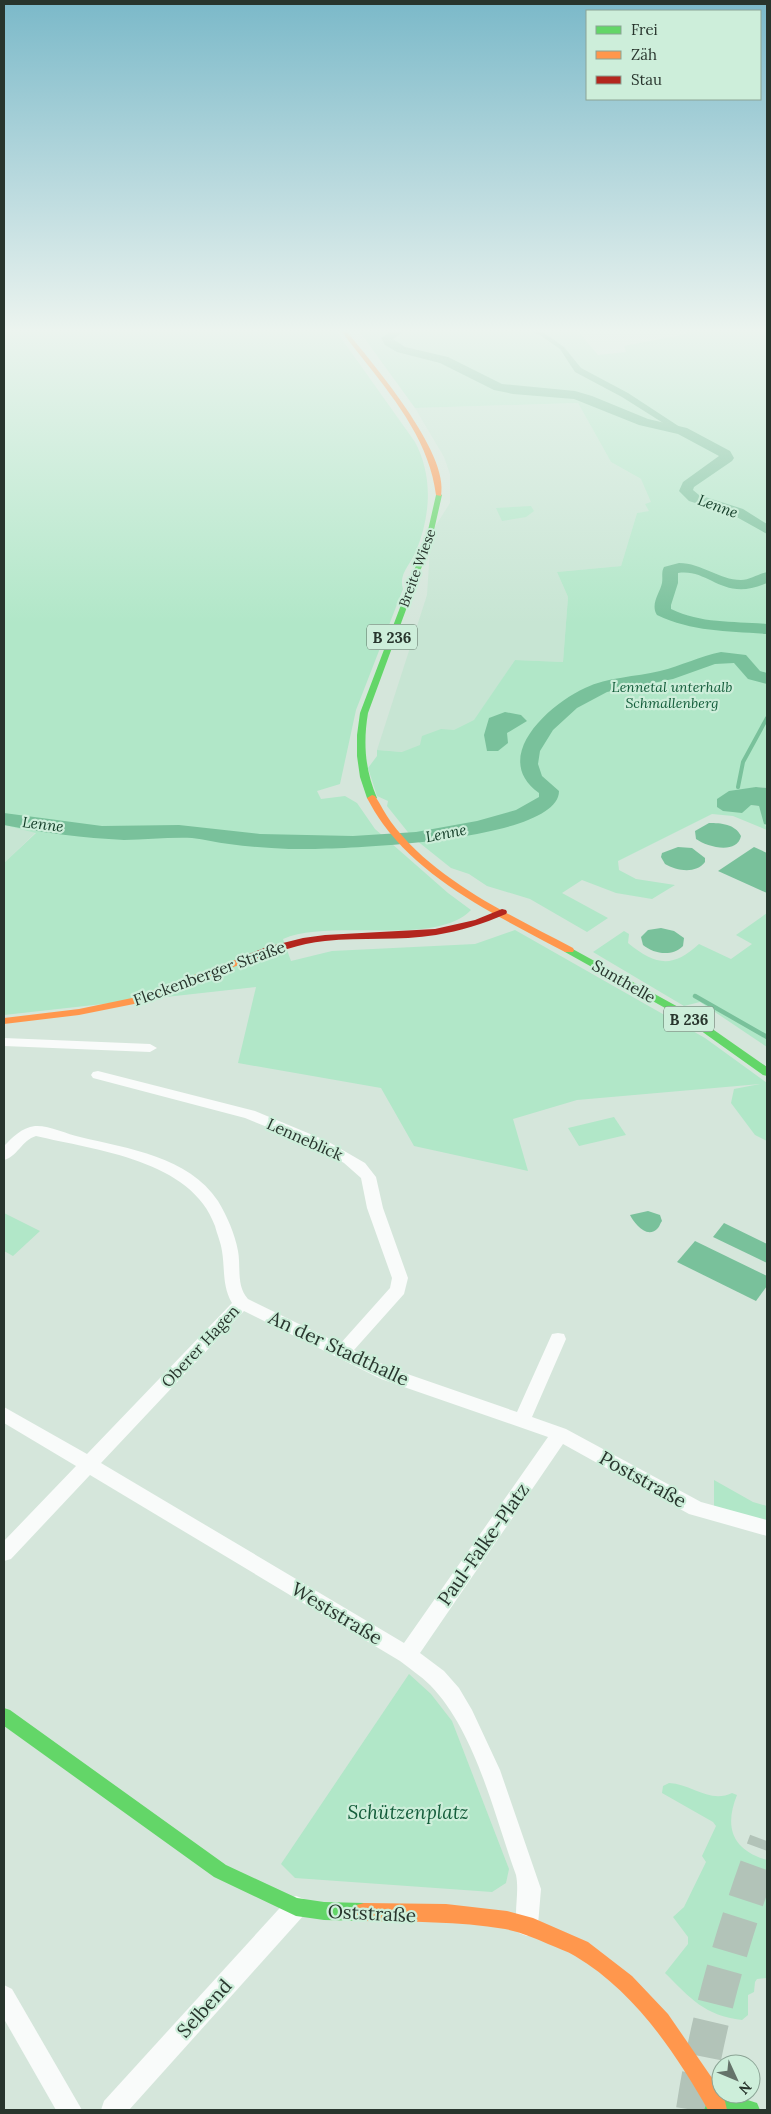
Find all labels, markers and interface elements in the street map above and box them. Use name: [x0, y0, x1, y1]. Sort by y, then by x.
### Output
legend: [586, 10, 761, 100]
text: Frei: [631, 20, 658, 39]
text: Zäh: [631, 45, 657, 64]
text: Stau: [631, 70, 662, 89]
water label: Lenne: [695, 490, 741, 522]
street label: Breite Wiese: [394, 526, 440, 610]
road number: B 236: [367, 624, 417, 650]
park label: Lennetal unterhalb Schmallenberg: [612, 678, 732, 712]
water label: Lenne: [21, 812, 65, 836]
water label: Lenne: [424, 820, 468, 846]
street label: Fleckenberger Straße: [130, 936, 288, 1010]
street label: Sunthelle: [589, 955, 660, 1007]
road number: B 236: [664, 1006, 714, 1032]
street label: Lenneblick: [264, 1113, 347, 1165]
street label: Oberer Hagen: [157, 1301, 243, 1391]
street label: An der Stadthalle: [264, 1305, 413, 1391]
street label: Poststraße: [595, 1445, 691, 1513]
street label: Paul-Falke-Platz: [432, 1478, 534, 1610]
street label: Weststraße: [287, 1576, 387, 1650]
park label: Schützenplatz: [348, 1800, 469, 1824]
street label: Oststraße: [327, 1899, 417, 1927]
street label: Selbend: [171, 1974, 237, 2042]
north arrow: [711, 2054, 761, 2104]
text: N: [735, 2078, 756, 2098]

